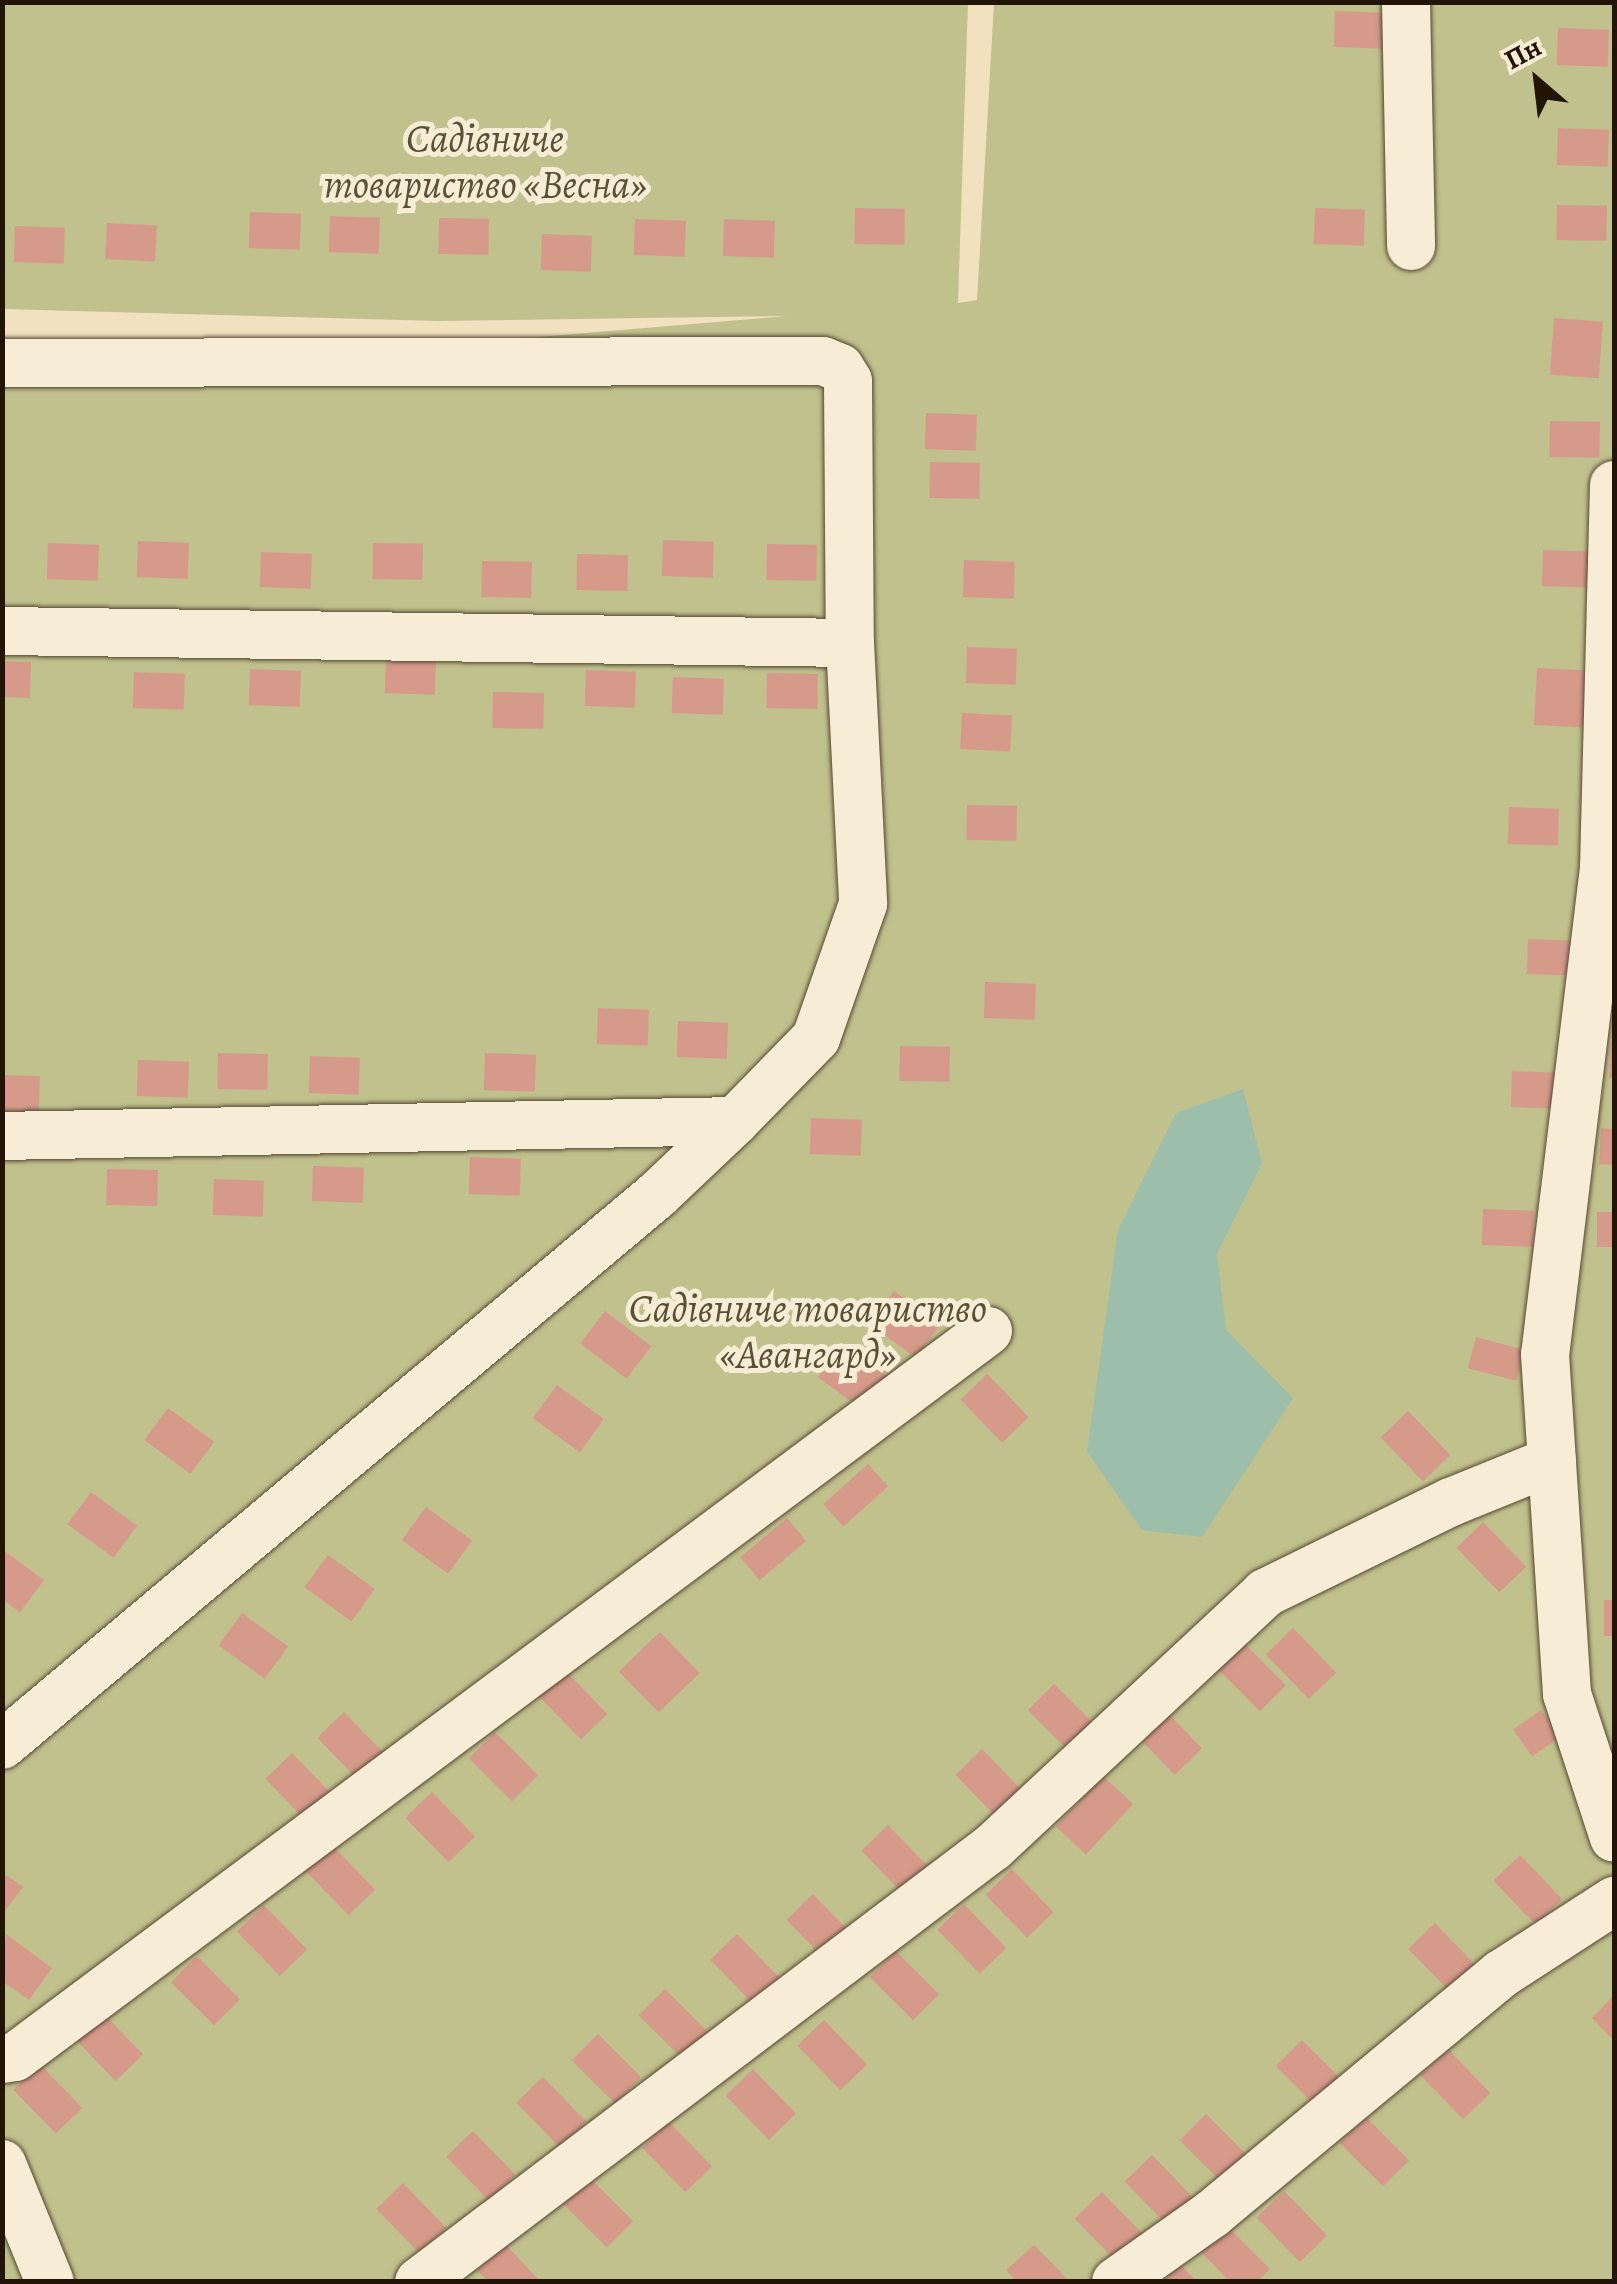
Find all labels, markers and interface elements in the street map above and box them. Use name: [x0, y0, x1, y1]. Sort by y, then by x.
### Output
text: Пн: [1498, 28, 1548, 79]
north arrow: [1487, 30, 1587, 130]
park label: Садівниче товариство «Весна»: [323, 115, 647, 209]
park label: Садівниче товариство «Авангард»: [629, 1285, 987, 1379]

